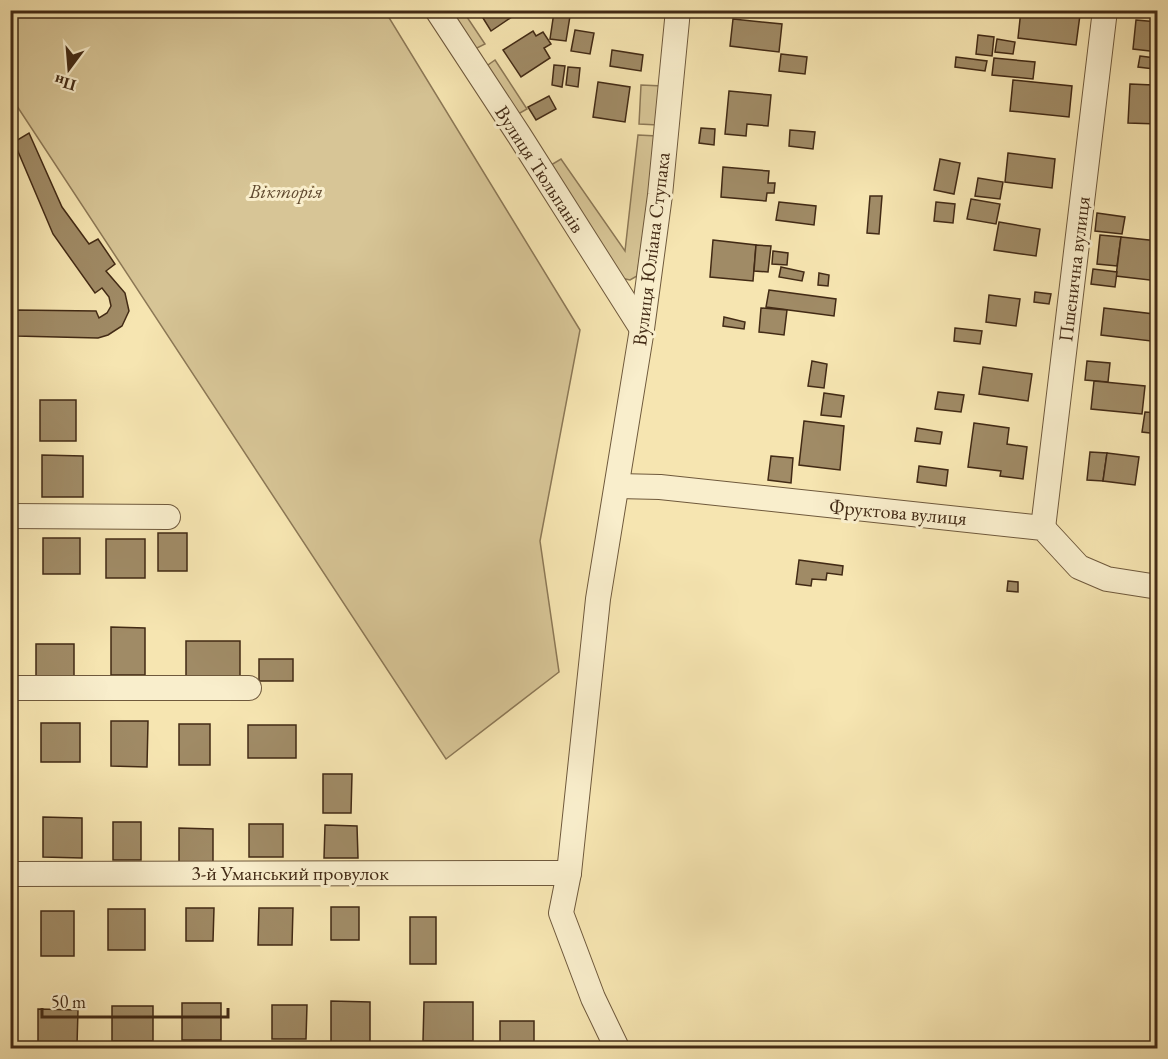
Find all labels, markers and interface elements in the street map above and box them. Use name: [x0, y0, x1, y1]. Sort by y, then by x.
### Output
north arrow: [39, 39, 99, 99]
text: Пн: [52, 70, 78, 96]
street label: Вулиця Тюльпанів: [489, 100, 591, 238]
street label: Вулиця Юліана Ступака: [626, 151, 676, 347]
park label: Вікторія: [248, 178, 323, 204]
street label: Пшенична вулиця: [1052, 195, 1096, 343]
street label: Фруктова вулиця: [828, 493, 968, 531]
street label: 3-й Уманський провулок: [191, 860, 389, 886]
scale bar: [42, 981, 228, 1019]
text: 50 m: [51, 990, 86, 1013]

